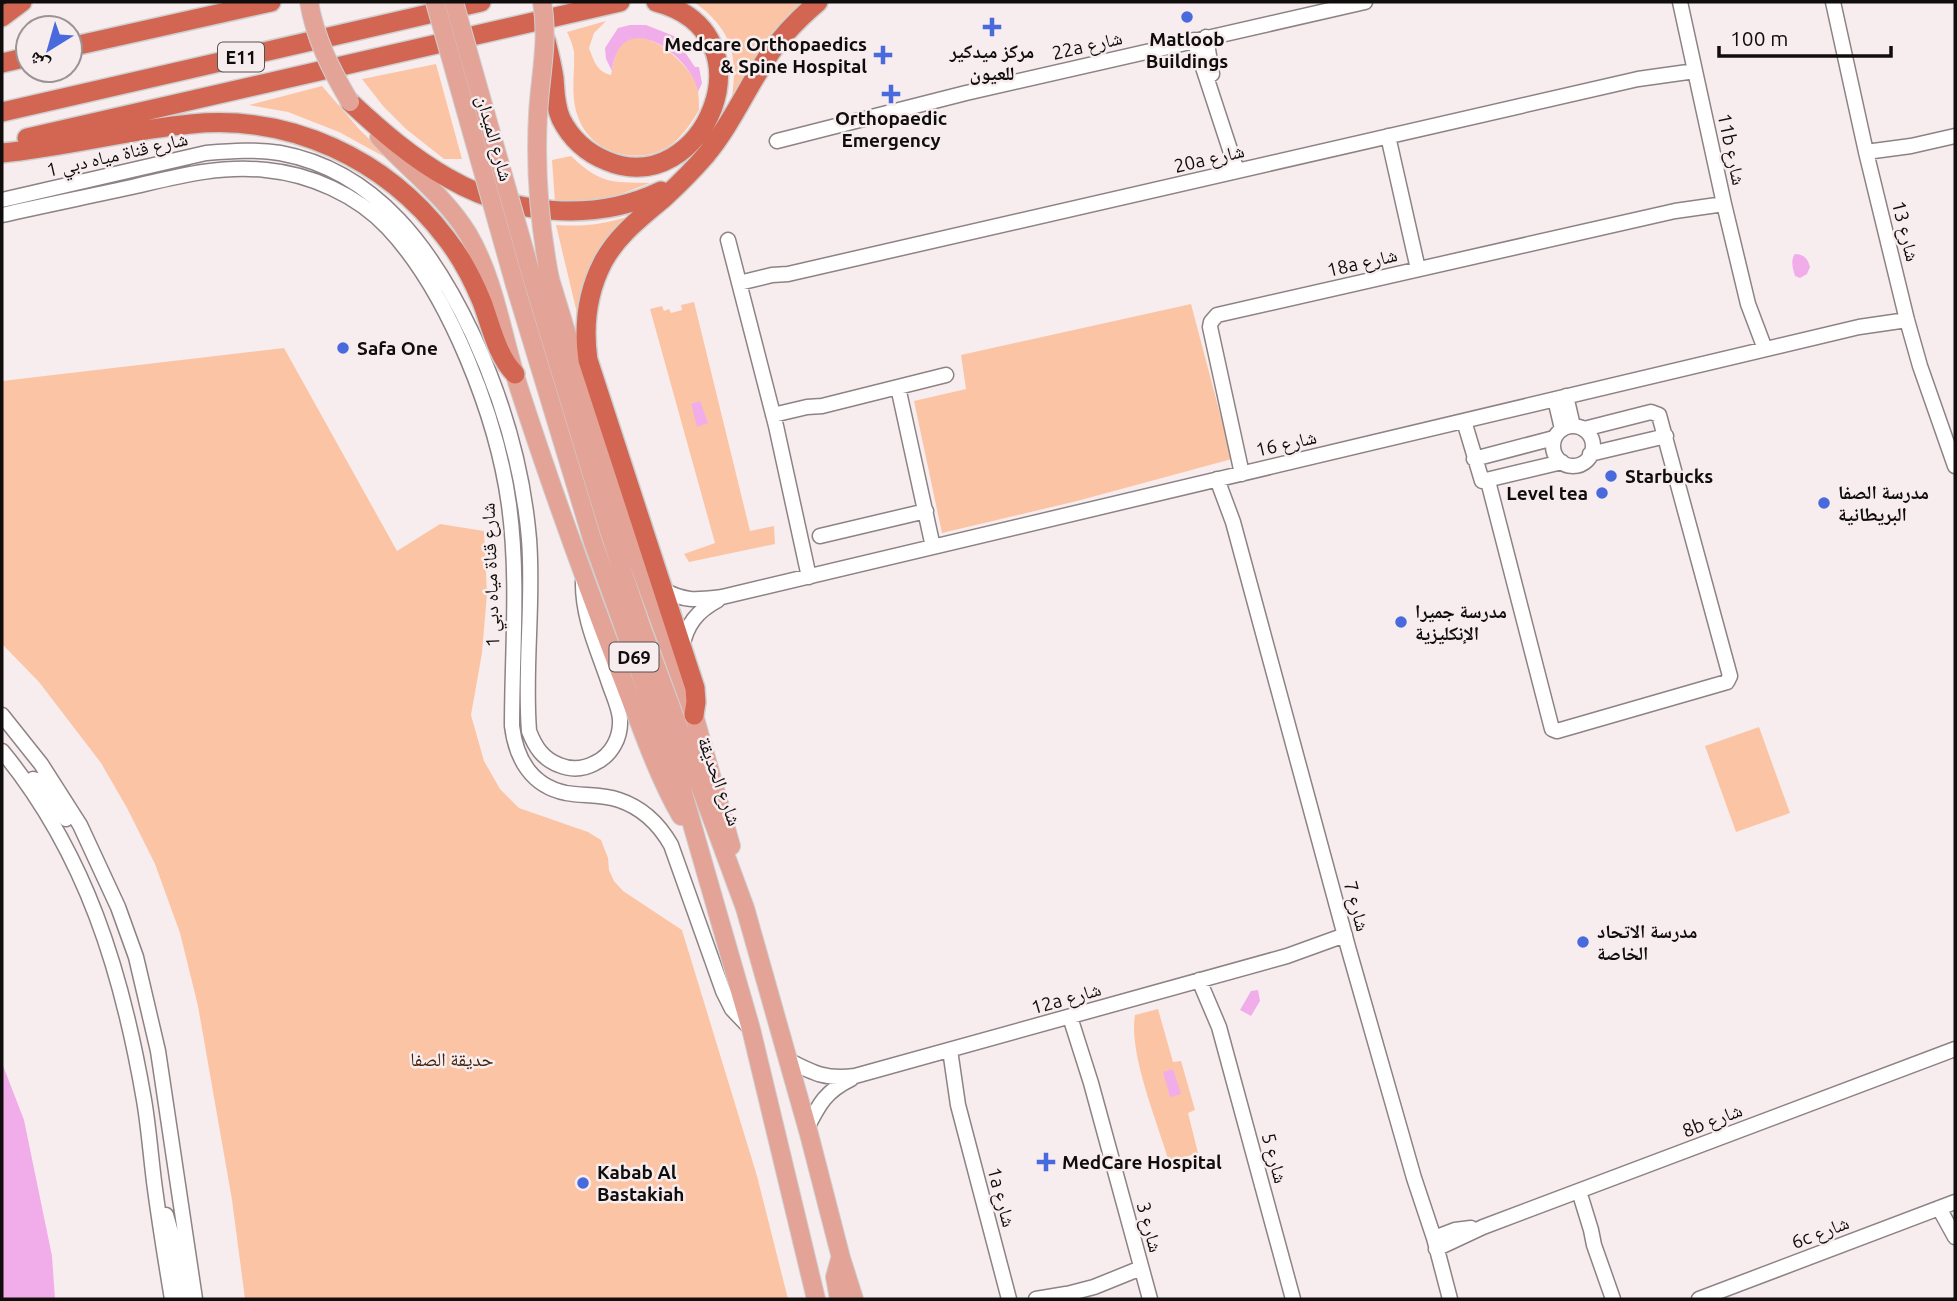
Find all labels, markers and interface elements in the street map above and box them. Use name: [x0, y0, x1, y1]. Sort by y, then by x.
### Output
marker: Matloob Buildings: [1179, 9, 1195, 25]
north arrow: [14, 14, 84, 84]
scale bar: [1719, 14, 1890, 58]
marker: مركز ميدكير للعيون: [982, 17, 1002, 37]
street label: 22a شارع: [1050, 26, 1125, 65]
text: 100 m: [1730, 26, 1788, 50]
place label: Matloob Buildings: [1146, 28, 1228, 72]
place label: Medcare Orthopaedics & Spine Hospital: [664, 33, 867, 77]
place label: مركز ميدكير للعيون: [949, 40, 1034, 85]
road number: E11: [218, 42, 264, 72]
marker: Medcare Orthopaedics & Spine Hospital: [873, 45, 893, 65]
text: ش: [24, 47, 54, 77]
marker: Orthopaedic Emergency: [881, 84, 901, 104]
street label: شارع الميدان: [471, 92, 518, 184]
place label: Orthopaedic Emergency: [835, 107, 947, 151]
street label: 11b شارع: [1713, 111, 1750, 187]
street label: شارع قناة مياه دبي 1: [44, 127, 191, 186]
street label: 20a شارع: [1172, 139, 1247, 178]
street label: شارع 13: [1887, 198, 1924, 264]
street label: 18a شارع: [1325, 243, 1400, 282]
place label: Safa One: [357, 337, 438, 359]
marker: Safa One: [335, 340, 351, 356]
street label: شارع 16: [1253, 425, 1319, 462]
place label: Starbucks: [1625, 465, 1713, 487]
marker: Starbucks: [1603, 468, 1619, 484]
place label: مدرسة الصفا البريطانية: [1838, 481, 1929, 526]
place label: Level tea: [1506, 482, 1588, 504]
marker: Level tea: [1594, 485, 1610, 501]
marker: مدرسة الصفا البريطانية: [1816, 495, 1832, 511]
street label: شارع قناة مياه دبي 1: [476, 502, 508, 648]
place label: مدرسة جميرا الإنكليزية: [1415, 600, 1507, 645]
marker: مدرسة جميرا الإنكليزية: [1393, 614, 1409, 630]
road number: D69: [610, 642, 658, 672]
street label: شارع الحديقة: [693, 733, 746, 829]
street label: شارع 7: [1339, 878, 1374, 934]
place label: مدرسة الاتحاد الخاصة: [1597, 920, 1698, 964]
marker: مدرسة الاتحاد الخاصة: [1575, 934, 1591, 950]
street label: 12a شارع: [1029, 978, 1104, 1019]
park label: حديقة الصفا: [410, 1048, 494, 1070]
street label: 8b شارع: [1679, 1099, 1745, 1142]
street label: شارع 5: [1257, 1130, 1292, 1186]
place label: MedCare Hospital: [1062, 1151, 1222, 1173]
marker: MedCare Hospital: [1036, 1152, 1056, 1172]
place label: Kabab Al Bastakiah: [597, 1161, 684, 1205]
street label: 1a شارع: [983, 1165, 1021, 1230]
marker: Kabab Al Bastakiah: [575, 1175, 591, 1191]
street label: شارع 3: [1132, 1199, 1167, 1255]
street label: 6c شارع: [1788, 1211, 1852, 1254]

